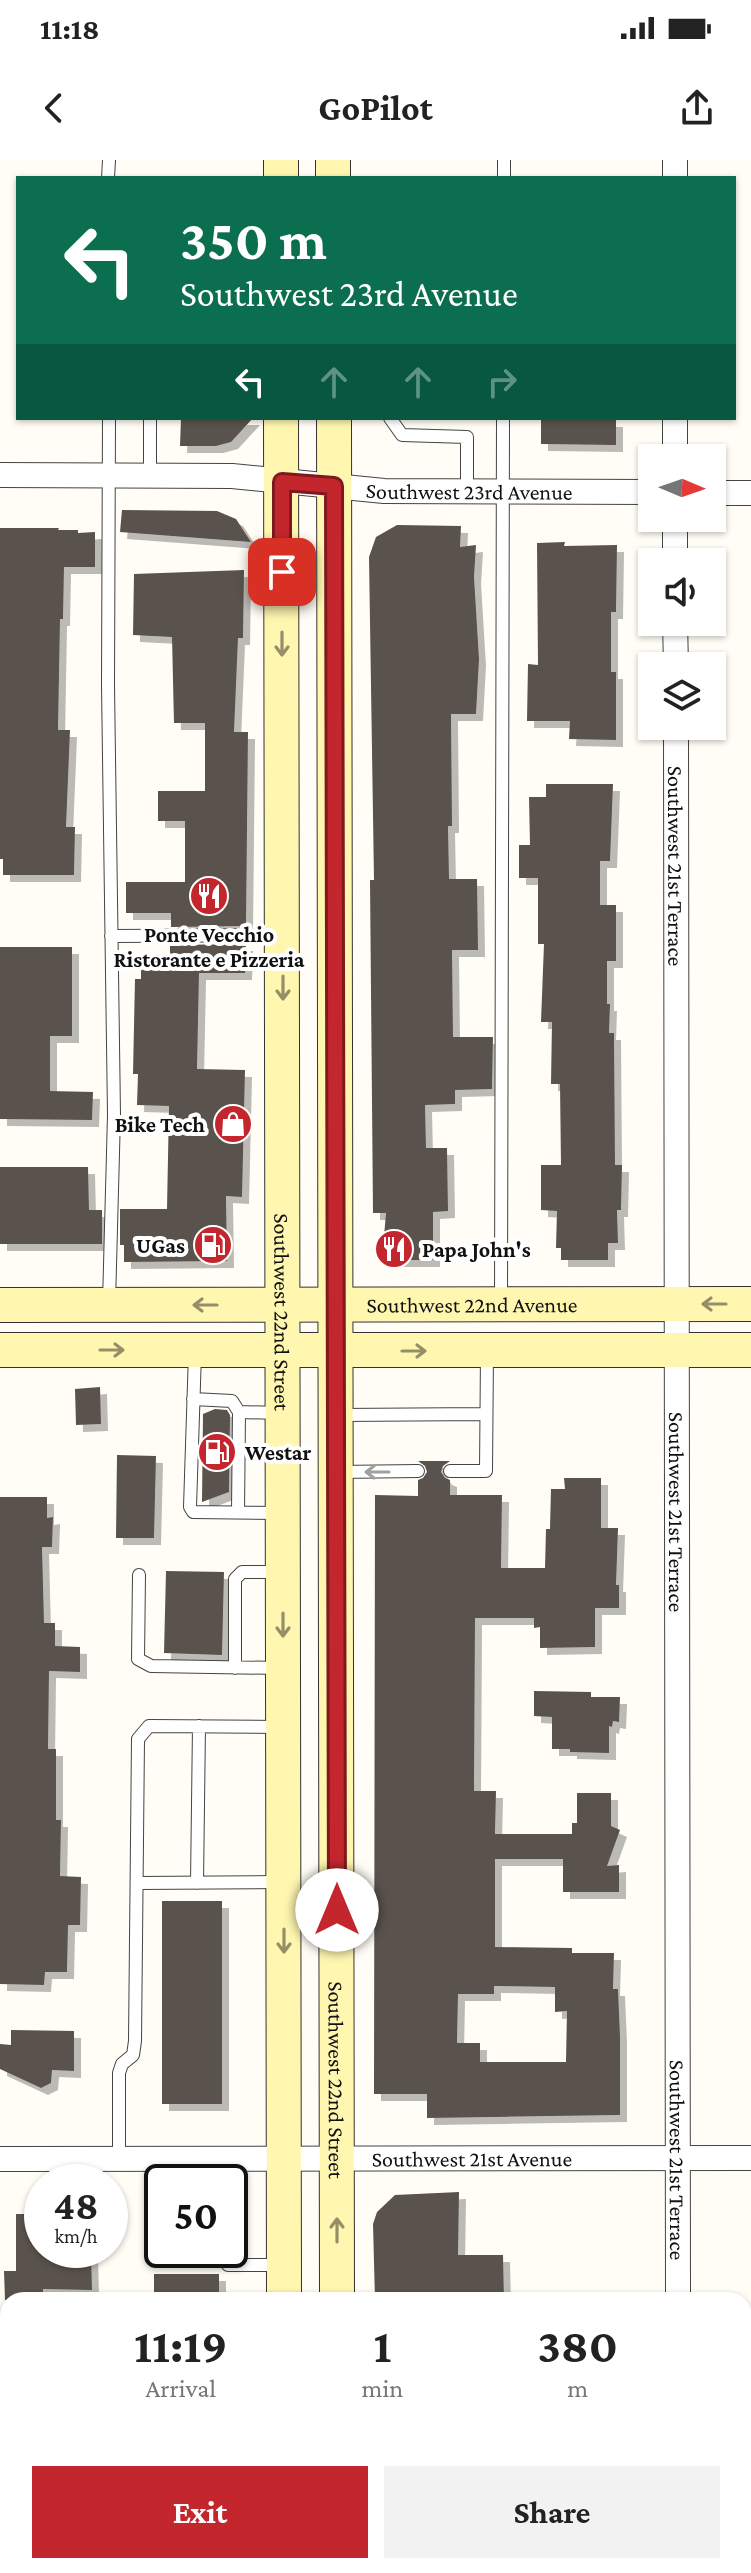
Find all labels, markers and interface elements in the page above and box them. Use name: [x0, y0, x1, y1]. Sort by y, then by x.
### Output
text: 11:18: [40, 12, 99, 45]
icon: back: [32, 86, 76, 130]
icon: share: [675, 86, 719, 130]
text: GoPilot: [318, 88, 433, 128]
icon: left: [48, 208, 152, 312]
text: 350 m: [180, 209, 327, 271]
text: Southwest 23rd Avenue: [180, 274, 518, 314]
icon: left: [228, 360, 272, 404]
icon: ahead: [312, 360, 356, 404]
icon: ahead: [396, 360, 440, 404]
icon: right: [480, 360, 524, 404]
north arrow: [638, 444, 726, 532]
map controls: [638, 444, 726, 740]
street label: Southwest 23rd Avenue: [365, 477, 573, 504]
pin: [248, 538, 316, 606]
button: sound: [638, 548, 726, 636]
icon: arrive: [260, 550, 304, 594]
one-way arrow: [274, 630, 290, 657]
button: layers: [638, 652, 726, 740]
street label: Southwest 21st Terrace: [664, 766, 689, 966]
restaurant icon: Ponte Vecchio Ristorante e Pizzeria: [188, 875, 230, 917]
place label: Ponte Vecchio Ristorante e Pizzeria: [113, 922, 305, 972]
one-way arrow: [275, 974, 291, 1001]
shop icon: Bike Tech: [212, 1103, 254, 1145]
place label: Bike Tech: [115, 1112, 205, 1137]
street label: Southwest 22nd Street: [270, 1213, 295, 1412]
fuel station icon: UGas: [192, 1224, 234, 1266]
restaurant icon: Papa John's: [373, 1228, 415, 1270]
place label: UGas: [136, 1233, 185, 1258]
place label: Papa John's: [422, 1237, 531, 1262]
street label: Southwest 22nd Avenue: [367, 1292, 577, 1317]
one-way arrow: [701, 1296, 728, 1311]
one-way arrow: [192, 1297, 219, 1313]
one-way arrow: [98, 1342, 125, 1358]
one-way arrow: [400, 1343, 427, 1359]
street label: Southwest 21st Terrace: [664, 1412, 690, 1612]
fuel station icon: Westar: [196, 1431, 238, 1473]
place label: Westar: [244, 1440, 312, 1465]
one-way arrow: [364, 1464, 391, 1480]
one-way arrow: [275, 1611, 291, 1638]
position arrow: [295, 1868, 379, 1952]
one-way arrow: [276, 1927, 291, 1954]
street label: Southwest 22nd Street: [324, 1981, 349, 2180]
street label: Southwest 21st Terrace: [665, 2060, 690, 2260]
street label: Southwest 21st Avenue: [372, 2146, 572, 2171]
speed limit sign: 50: [144, 2164, 248, 2268]
text: 48: [54, 2183, 98, 2228]
one-way arrow: [329, 2217, 344, 2244]
text: km/h: [54, 2225, 98, 2247]
text: 11:19: [134, 2319, 228, 2372]
text: 1: [373, 2319, 391, 2372]
text: 380: [537, 2319, 618, 2372]
text: Arrival: [145, 2374, 216, 2403]
text: min: [362, 2374, 403, 2403]
text: m: [567, 2374, 588, 2403]
button: Exit: [32, 2466, 368, 2558]
button: Share: [384, 2466, 720, 2558]

